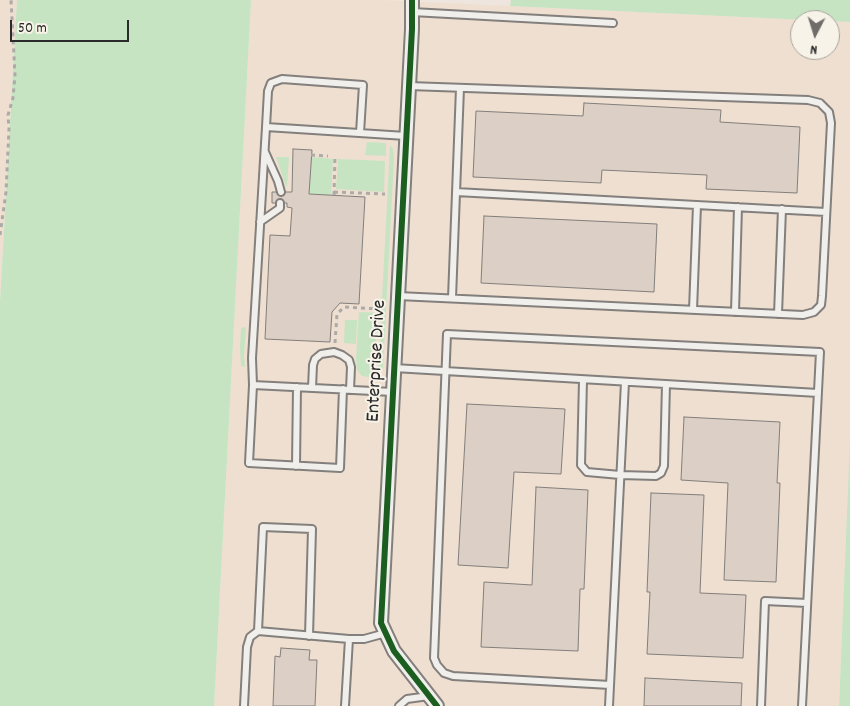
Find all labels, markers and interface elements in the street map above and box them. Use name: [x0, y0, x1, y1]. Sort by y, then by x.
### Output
scale bar: [12, 10, 131, 42]
north arrow: [790, 10, 840, 60]
text: 50 m: [18, 18, 47, 40]
text: N: [809, 39, 818, 59]
street label: Enterprise Drive: [363, 299, 393, 423]

